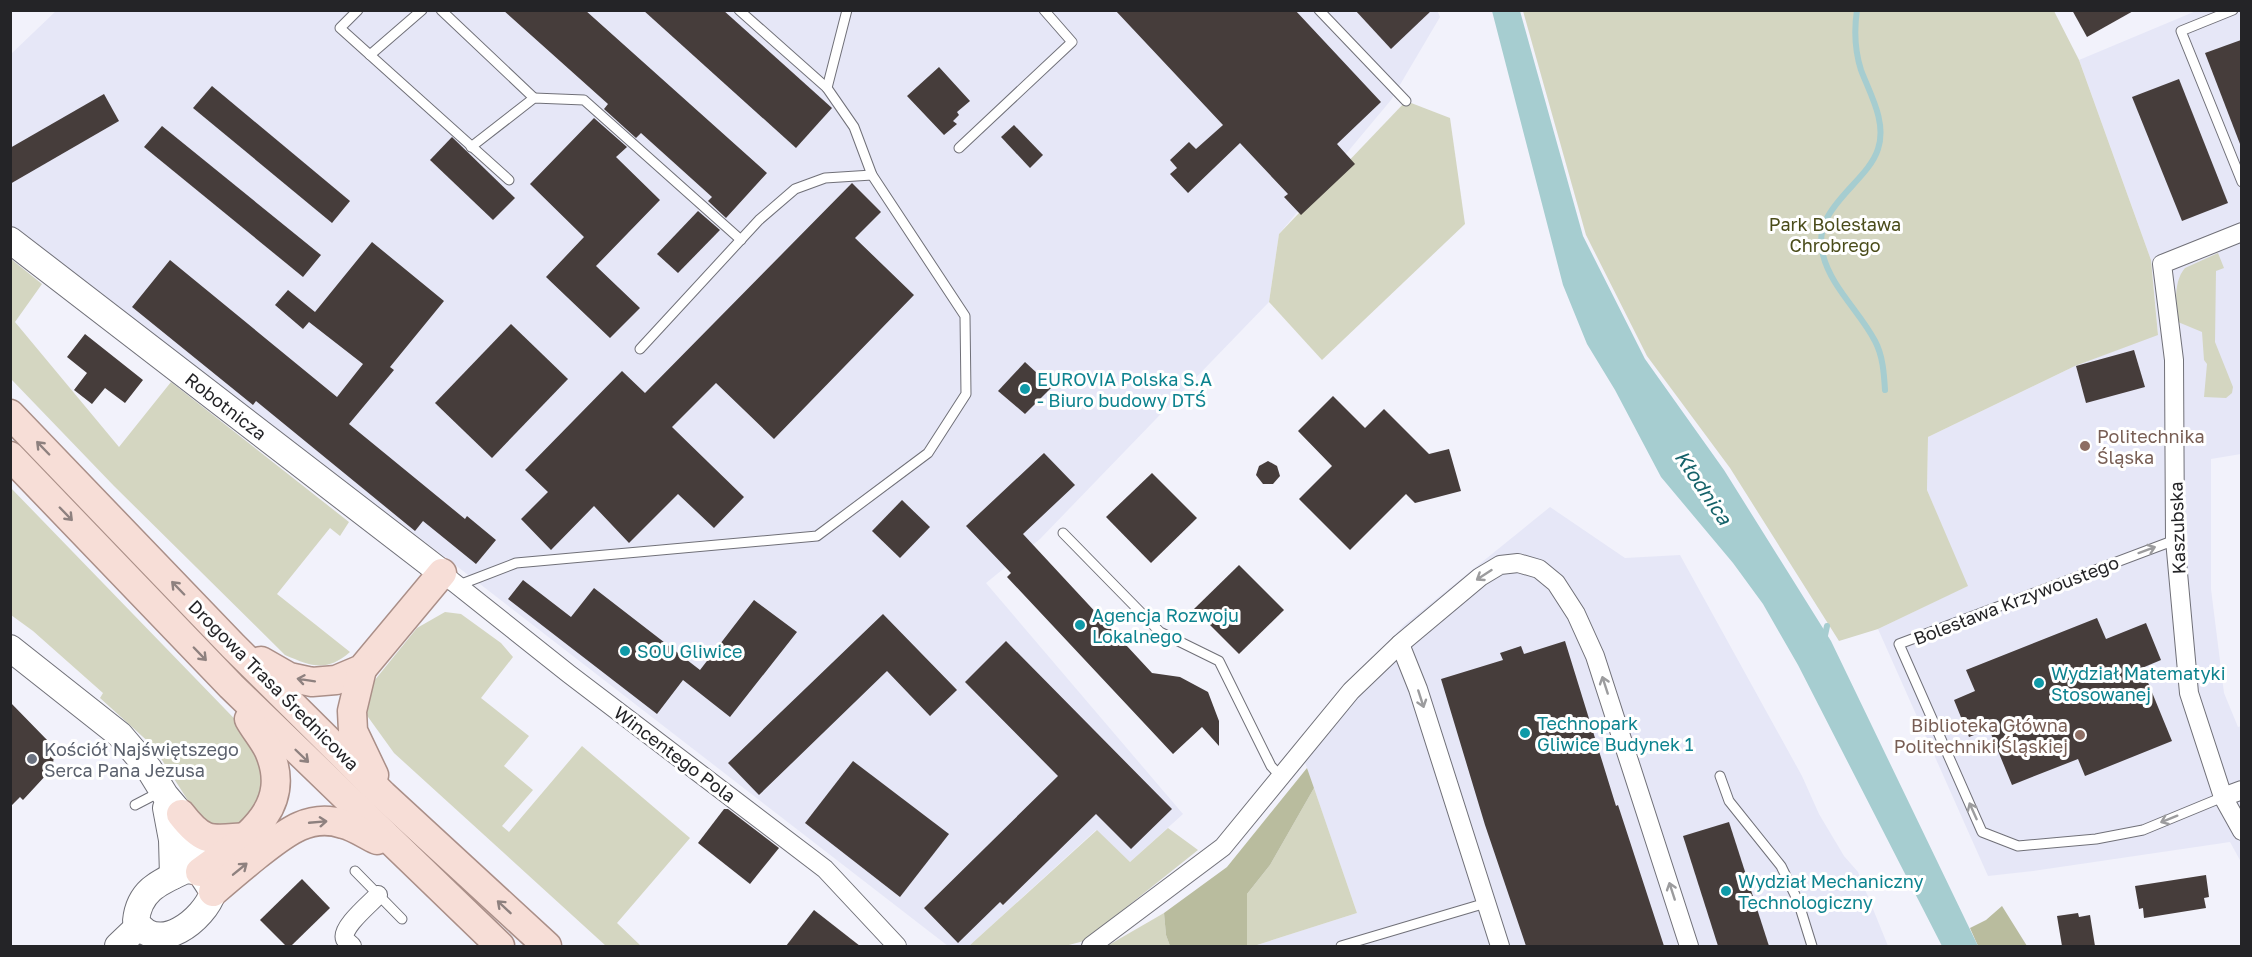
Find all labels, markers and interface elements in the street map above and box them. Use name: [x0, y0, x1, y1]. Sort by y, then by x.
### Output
park label: Park Bolesława Chrobrego: [1769, 213, 1901, 256]
street label: Robotnicza: [181, 367, 271, 445]
place label: EUROVIA Polska S.A - Biuro budowy DTŚ: [1037, 368, 1212, 411]
marker: EUROVIA Polska S.A - Biuro budowy DTŚ: [1018, 382, 1032, 396]
place label: Politechnika Śląska: [2097, 425, 2205, 468]
marker: Politechnika Śląska: [2078, 439, 2092, 453]
one-way arrow: [36, 440, 50, 455]
water label: Kłodnica: [1671, 445, 1738, 529]
street label: Kaszubska: [2164, 481, 2190, 575]
one-way arrow: [58, 506, 73, 521]
one-way arrow: [2137, 544, 2155, 555]
street label: Bolesława Krzywoustego: [1910, 551, 2122, 649]
one-way arrow: [1476, 569, 1493, 581]
one-way arrow: [171, 581, 185, 596]
street label: Drogowa Trasa Średnicowa: [184, 595, 364, 775]
place label: Agencja Rozwoju Lokalnego: [1092, 604, 1239, 647]
marker: Agencja Rozwoju Lokalnego: [1073, 618, 1087, 632]
place label: SOU Gliwice: [637, 640, 742, 662]
marker: SOU Gliwice: [618, 644, 632, 658]
one-way arrow: [193, 647, 208, 662]
place label: Wydział Matematyki Stosowanej: [2051, 662, 2226, 705]
one-way arrow: [297, 674, 316, 685]
one-way arrow: [1599, 676, 1610, 695]
marker: Wydział Matematyki Stosowanej: [2032, 676, 2046, 690]
one-way arrow: [1417, 689, 1428, 708]
street label: Wincentego Pola: [610, 701, 740, 807]
place label: Technopark Gliwice Budynek 1: [1537, 712, 1694, 755]
place label: Biblioteka Główna Politechniki Śląskiej: [1894, 714, 2068, 757]
marker: Technopark Gliwice Budynek 1: [1518, 726, 1532, 740]
marker: Biblioteka Główna Politechniki Śląskiej: [2073, 728, 2087, 742]
place label: Kościół Najświętszego Serca Pana Jezusa: [44, 738, 239, 781]
one-way arrow: [295, 749, 310, 763]
marker: Kościół Najświętszego Serca Pana Jezusa: [25, 752, 39, 766]
one-way arrow: [1967, 803, 1978, 821]
one-way arrow: [2160, 815, 2179, 826]
one-way arrow: [308, 816, 328, 827]
one-way arrow: [232, 863, 248, 876]
place label: Wydział Mechaniczny Technologiczny: [1738, 870, 1924, 913]
one-way arrow: [1665, 882, 1676, 901]
marker: Wydział Mechaniczny Technologiczny: [1719, 884, 1733, 898]
one-way arrow: [497, 900, 512, 914]

